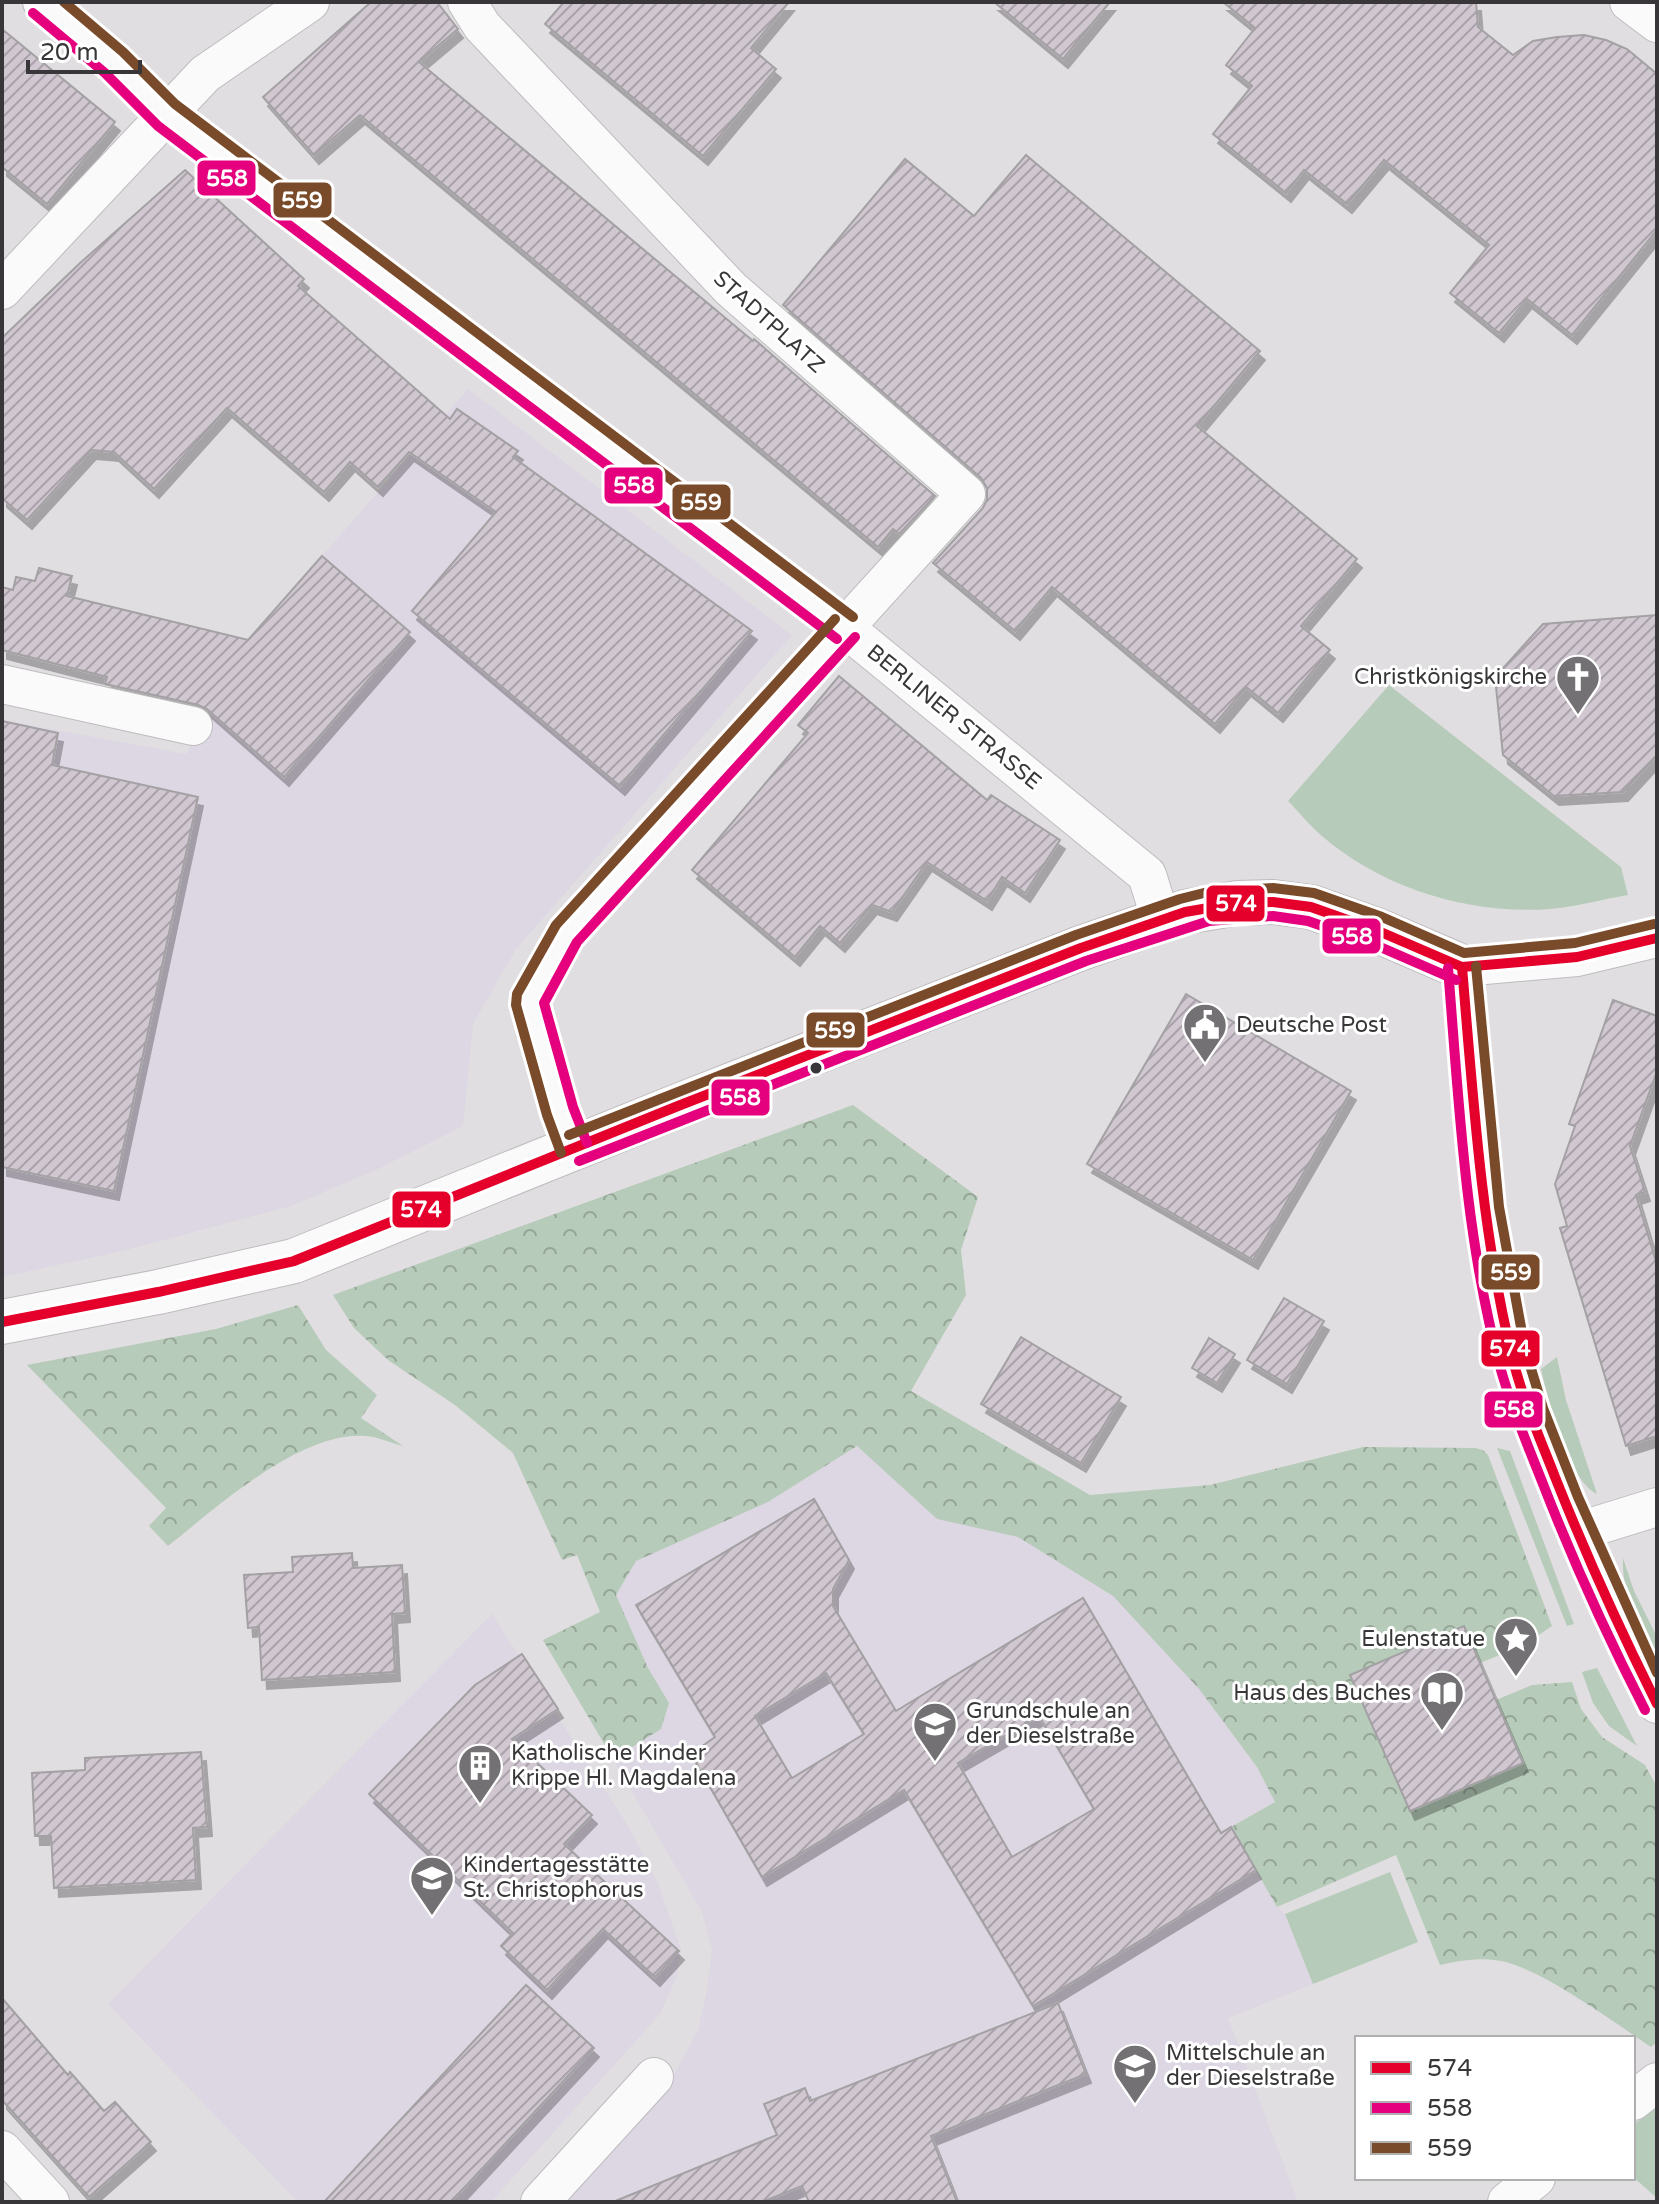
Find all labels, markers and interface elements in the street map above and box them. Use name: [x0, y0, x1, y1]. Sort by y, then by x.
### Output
scale bar: [28, 24, 140, 74]
text: 20 m: [40, 38, 98, 67]
line badge: 558: [196, 159, 257, 197]
text: 558: [206, 166, 248, 192]
line badge: 559: [272, 181, 333, 219]
text: 559: [281, 188, 323, 214]
street label: STADTPLATZ: [708, 265, 830, 379]
line badge: 558: [603, 466, 664, 505]
text: 558: [613, 473, 655, 499]
line badge: 559: [671, 483, 732, 521]
text: 559: [680, 490, 722, 516]
street label: BERLINER STRASSE: [862, 639, 1046, 795]
church icon: Christkönigskirche: [1554, 653, 1602, 716]
place label: Christkönigskirche: [1354, 664, 1547, 690]
line badge: 574: [1205, 884, 1266, 923]
text: 574: [1215, 891, 1257, 917]
line badge: 558: [1321, 917, 1382, 955]
text: 558: [1331, 924, 1373, 950]
public building icon: Deutsche Post: [1181, 1001, 1229, 1064]
line badge: 559: [805, 1011, 866, 1049]
place label: Deutsche Post: [1236, 1012, 1387, 1038]
text: 559: [814, 1018, 856, 1044]
unlabelled marker: [808, 1060, 824, 1076]
line badge: 558: [710, 1078, 771, 1117]
text: 558: [719, 1085, 761, 1111]
line badge: 574: [391, 1190, 452, 1229]
text: 574: [400, 1197, 442, 1223]
line badge: 559: [1480, 1253, 1541, 1291]
text: 559: [1490, 1260, 1532, 1286]
line badge: 574: [1480, 1329, 1541, 1368]
text: 574: [1489, 1336, 1531, 1362]
line badge: 558: [1483, 1390, 1544, 1429]
text: 558: [1493, 1397, 1535, 1423]
place icon: Eulenstatue: [1492, 1615, 1540, 1678]
place label: Eulenstatue: [1361, 1626, 1485, 1652]
library icon: Haus des Buches: [1418, 1669, 1466, 1732]
place label: Haus des Buches: [1233, 1680, 1411, 1706]
place label: Grundschule an der Dieselstraße: [966, 1698, 1135, 1749]
school or university icon: Grundschule an der Dieselstraße: [911, 1700, 959, 1763]
place label: Katholische Kinder Krippe Hl. Magdalena: [511, 1740, 736, 1791]
building icon: Katholische Kinder Krippe Hl. Magdalena: [456, 1742, 504, 1805]
place label: Kindertagesstätte St. Christophorus: [463, 1852, 649, 1903]
school or university icon: Kindertagesstätte St. Christophorus: [408, 1854, 456, 1917]
legend: [1355, 2036, 1635, 2180]
place label: Mittelschule an der Dieselstraße: [1166, 2040, 1335, 2091]
school or university icon: Mittelschule an der Dieselstraße: [1111, 2042, 1159, 2105]
text: 574: [1427, 2054, 1472, 2083]
text: 558: [1427, 2094, 1472, 2123]
text: 559: [1427, 2134, 1472, 2163]

